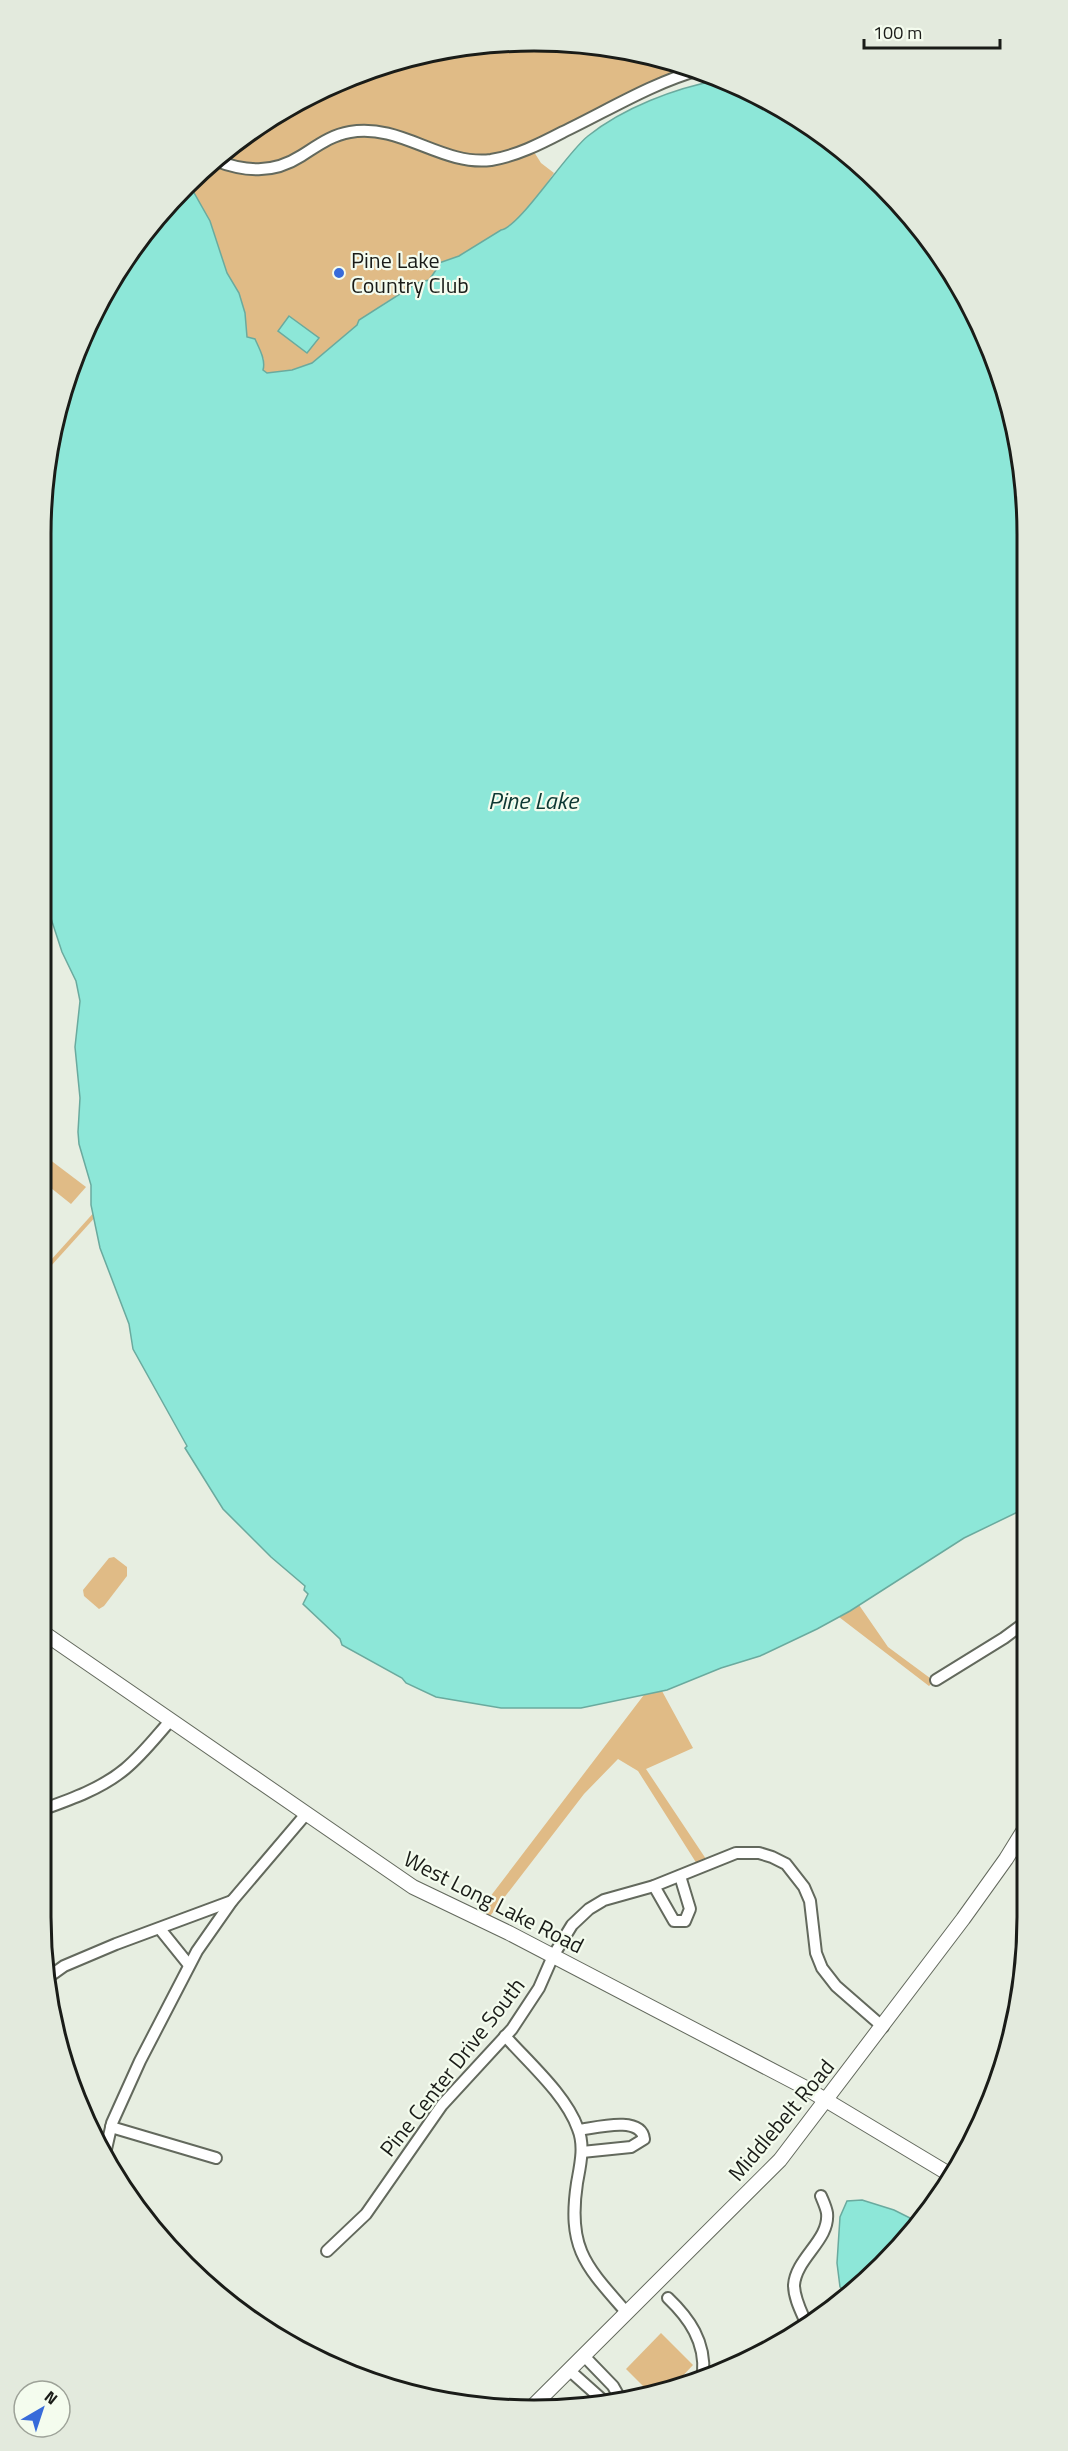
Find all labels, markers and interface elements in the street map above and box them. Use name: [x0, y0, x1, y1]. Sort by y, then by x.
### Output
scale bar: [864, 12, 1000, 50]
text: 100 m: [873, 19, 922, 46]
place label: Pine Lake Country Club: [351, 243, 469, 302]
marker: Pine Lake Country Club: [332, 266, 346, 280]
water label: Pine Lake: [488, 782, 580, 818]
street label: West Long Lake Road: [398, 1842, 590, 1962]
street label: Pine Center Drive South: [371, 1970, 533, 2164]
street label: Middlebelt Road: [720, 2051, 842, 2189]
north arrow: [12, 2379, 72, 2439]
text: N: [40, 2385, 63, 2410]

